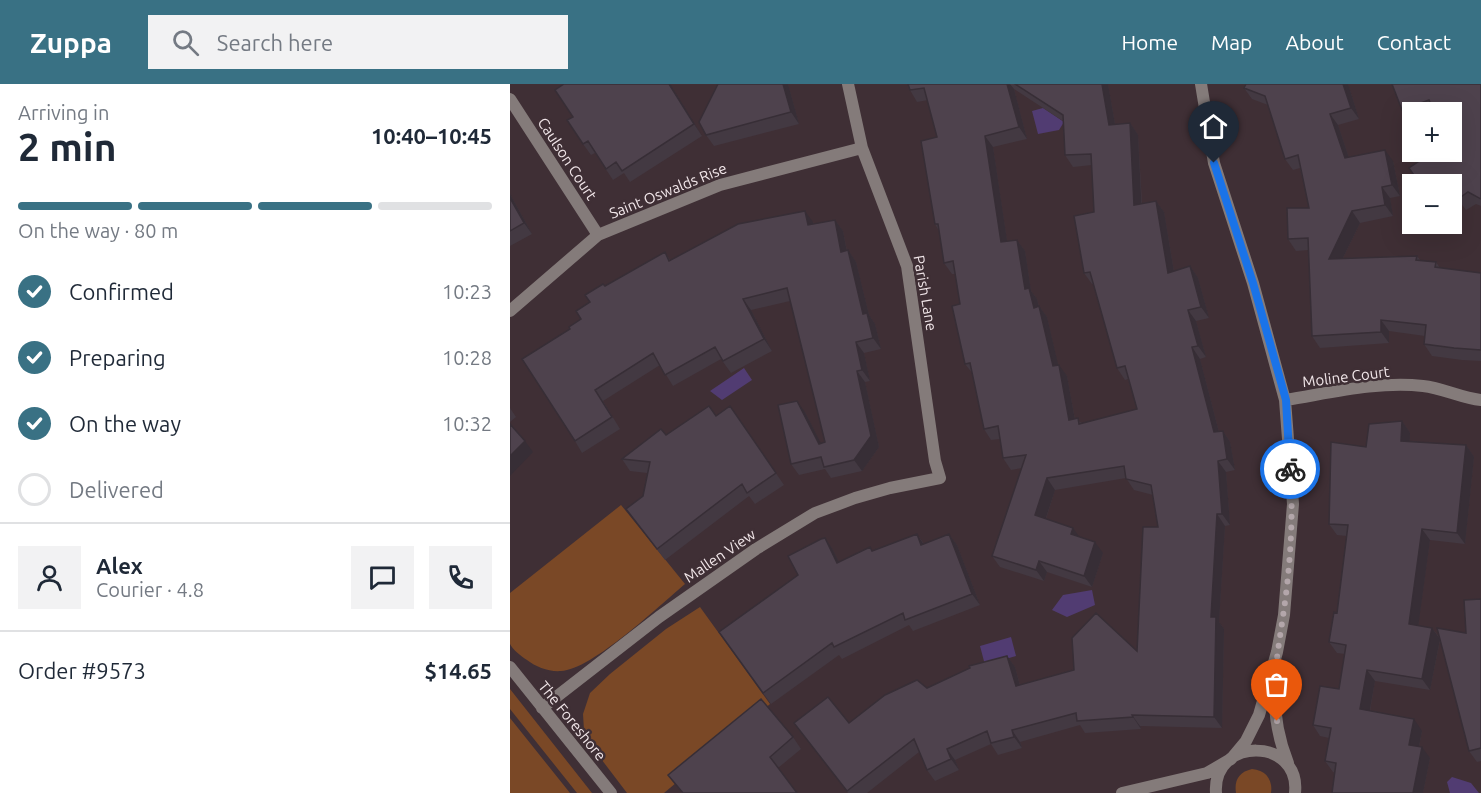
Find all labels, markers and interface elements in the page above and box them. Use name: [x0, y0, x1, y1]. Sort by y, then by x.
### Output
search box: [148, 15, 568, 69]
icon: search: [169, 26, 202, 59]
text: Zuppa: [30, 27, 112, 58]
text: Search here: [217, 30, 333, 55]
text: Home: [1121, 30, 1178, 54]
text: Map: [1211, 30, 1252, 54]
text: About: [1285, 30, 1344, 54]
text: Contact: [1377, 30, 1451, 54]
text: Arriving in: [18, 101, 109, 124]
pin: [1188, 101, 1239, 163]
map controls: [1402, 102, 1462, 234]
button: +: [1402, 102, 1462, 162]
icon: home: [1197, 110, 1230, 143]
street label: Caulson Court: [534, 114, 600, 203]
text: 10:40–10:45: [371, 123, 492, 148]
text: 2 min: [18, 125, 117, 168]
street label: Saint Oswalds Rise: [607, 159, 729, 222]
button: −: [1402, 174, 1462, 234]
text: On the way · 80 m: [18, 219, 178, 242]
street label: Parish Lane: [910, 254, 941, 332]
icon: check: [18, 275, 51, 308]
text: Confirmed: [69, 279, 174, 304]
text: 10:23: [442, 280, 492, 303]
icon: check: [18, 341, 51, 374]
text: Preparing: [69, 345, 166, 370]
text: 10:28: [442, 346, 492, 369]
street label: Moline Court: [1301, 363, 1391, 390]
icon: check: [18, 407, 51, 440]
text: On the way: [69, 411, 181, 436]
text: 10:32: [442, 412, 492, 435]
courier: [1260, 439, 1320, 499]
icon: bike: [1274, 453, 1307, 486]
text: Delivered: [69, 477, 164, 502]
street label: Mallen View: [681, 525, 759, 586]
button: person: [18, 546, 81, 609]
button: chat: [351, 546, 414, 609]
button: phone: [429, 546, 492, 609]
text: Alex: [96, 553, 143, 578]
text: Courier · 4.8: [96, 578, 204, 601]
text: Order #9573: [18, 658, 146, 683]
text: $14.65: [425, 658, 492, 683]
pin: [1251, 659, 1302, 721]
icon: bag: [1260, 668, 1293, 701]
street label: The Foreshore: [535, 678, 610, 764]

